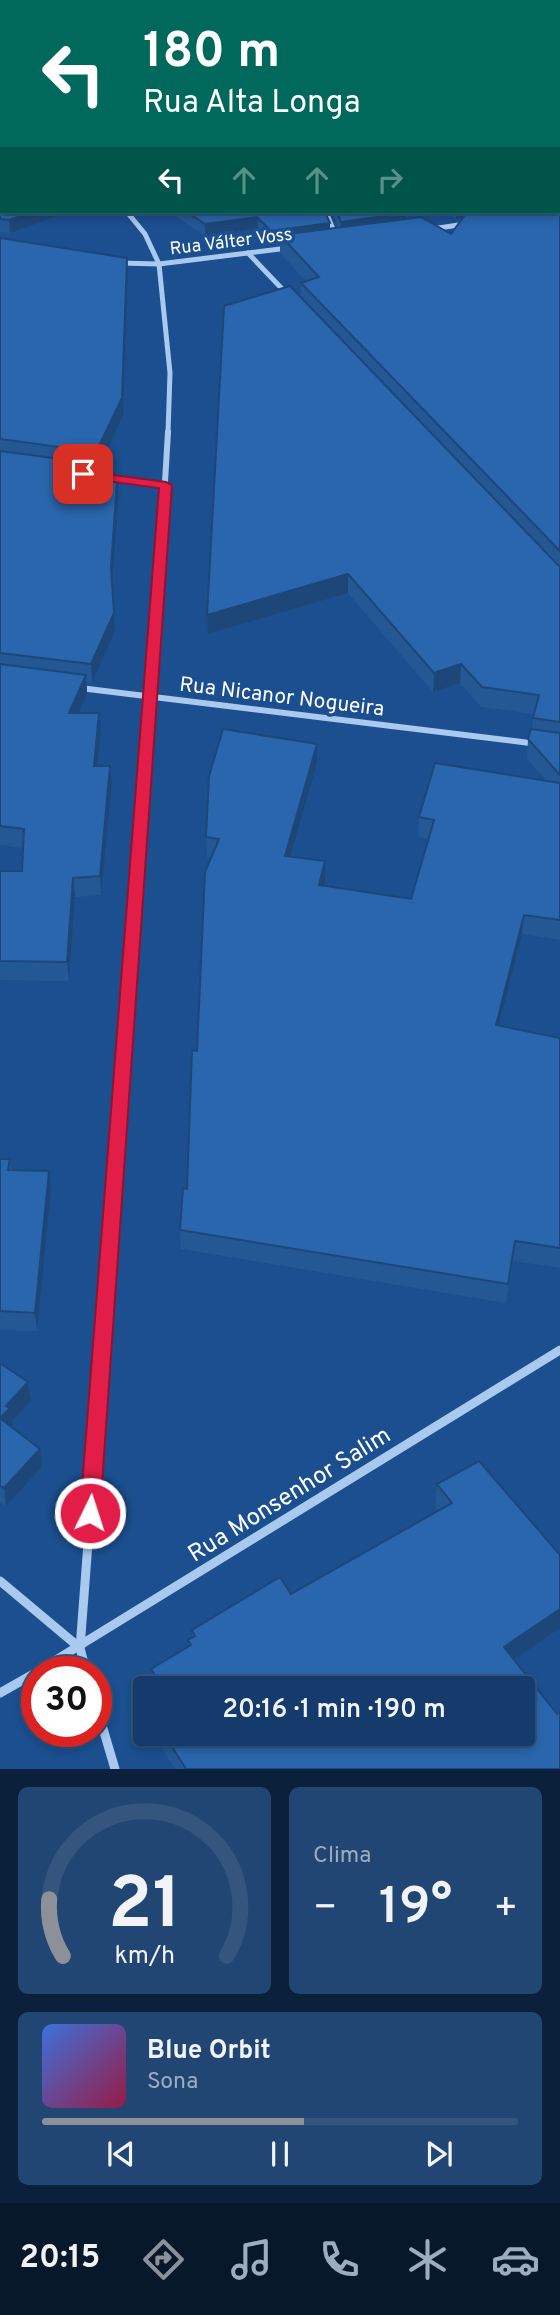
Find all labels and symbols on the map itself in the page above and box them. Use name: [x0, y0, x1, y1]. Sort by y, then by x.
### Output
street label: Rua Válter Voss: [169, 224, 294, 261]
pin: [53, 444, 113, 504]
street label: Rua Nicanor Nogueira: [178, 672, 386, 723]
street label: Rua Monsenhor Salim: [183, 1421, 397, 1570]
position arrow: [53, 1476, 127, 1550]
speed limit sign: 30: [21, 1656, 112, 1747]

